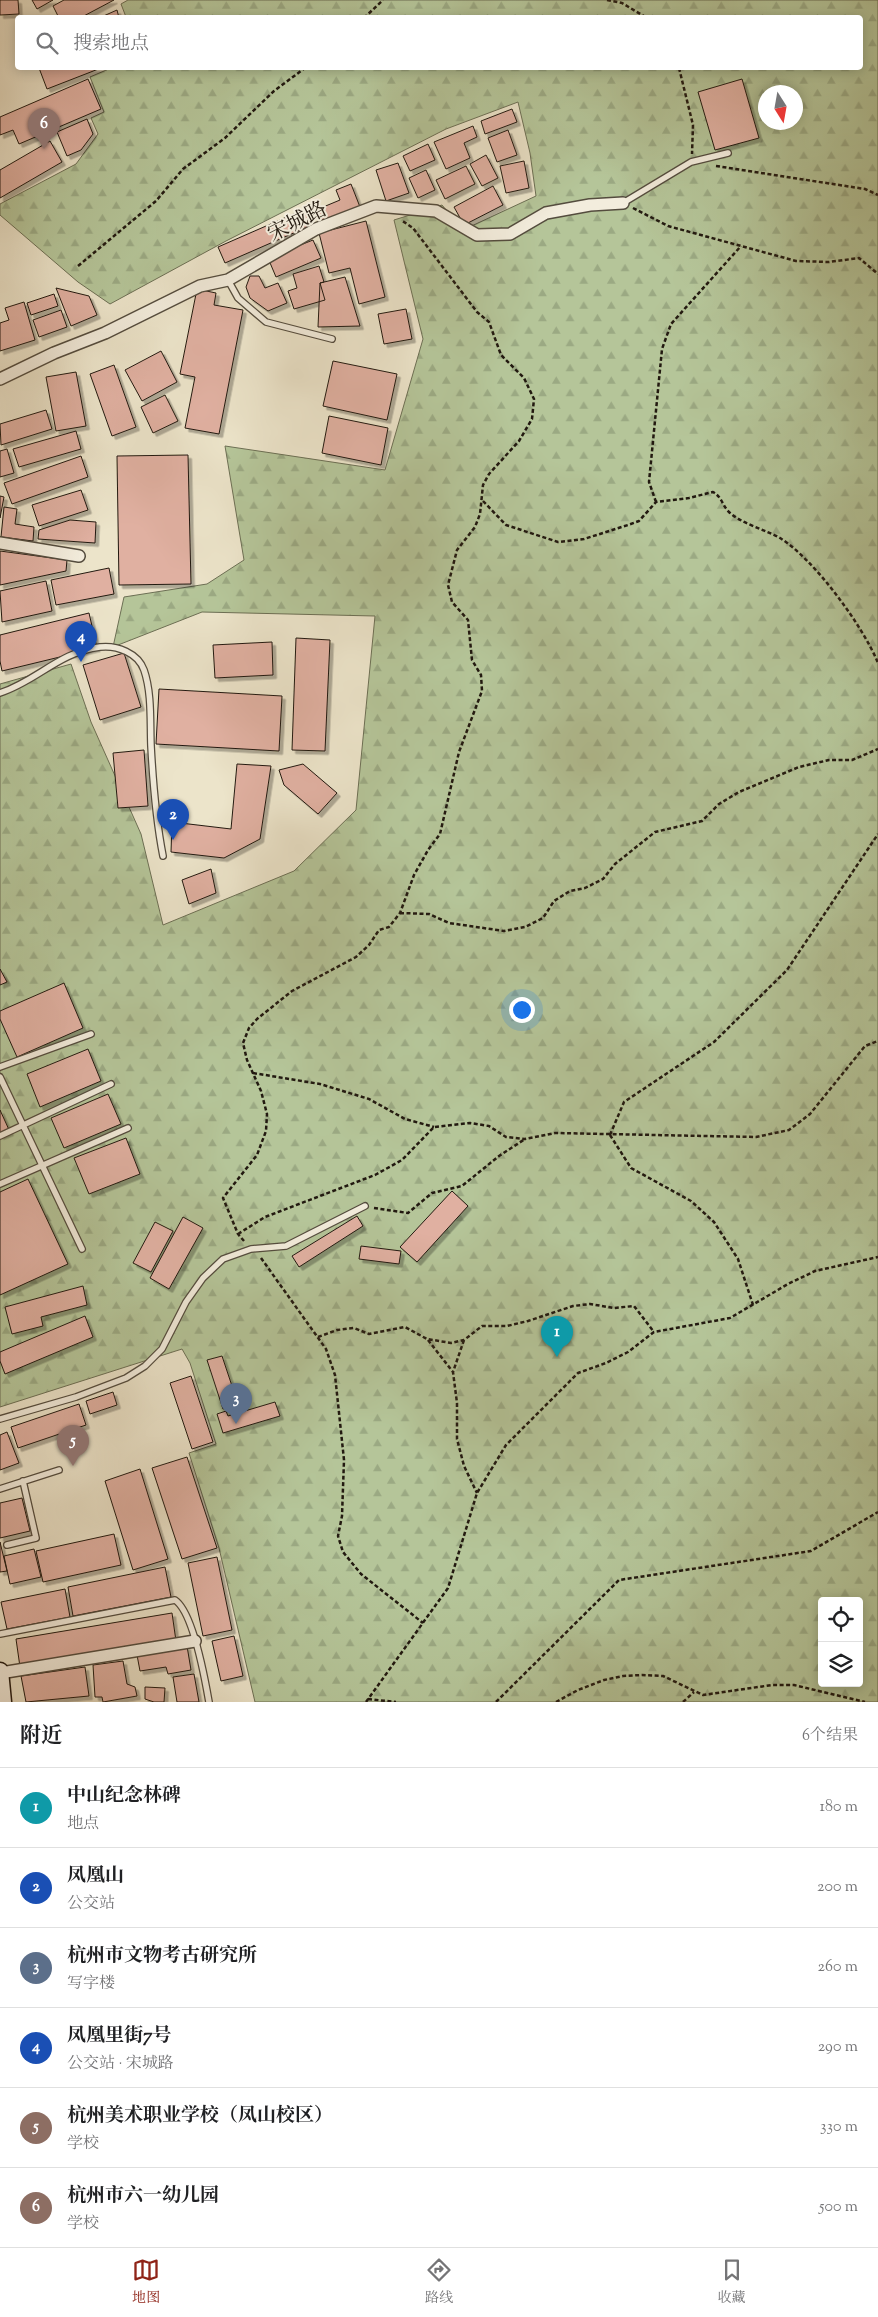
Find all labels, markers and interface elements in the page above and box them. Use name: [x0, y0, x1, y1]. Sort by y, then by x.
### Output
search box: [15, 15, 863, 70]
icon: search: [33, 29, 61, 57]
text: 搜索地点: [73, 31, 149, 58]
north arrow: [758, 85, 803, 130]
pin: 6: [28, 108, 60, 149]
street label: 宋城路: [263, 195, 333, 250]
pin: 4: [65, 621, 97, 662]
pin: 2: [157, 799, 189, 840]
your location: [509, 997, 535, 1023]
pin: 1: [541, 1316, 573, 1357]
pin: 3: [220, 1383, 252, 1424]
pin: 5: [57, 1425, 89, 1466]
map controls: [818, 1597, 863, 1687]
button: locate: [818, 1597, 863, 1642]
button: layers: [818, 1642, 863, 1687]
text: 附近: [20, 1722, 62, 1752]
text: 6个结果: [802, 1725, 858, 1748]
text: 中山纪念林碑: [67, 1783, 181, 1810]
text: 1: [33, 1796, 39, 1819]
text: 180 m: [819, 1796, 858, 1819]
text: 地点: [67, 1813, 99, 1836]
text: 凤凰山: [67, 1863, 124, 1890]
text: 2: [32, 1876, 40, 1899]
text: 200 m: [817, 1876, 858, 1899]
text: 公交站: [67, 1893, 115, 1916]
text: 杭州市文物考古研究所: [67, 1943, 257, 1970]
text: 3: [33, 1956, 39, 1979]
text: 260 m: [817, 1956, 858, 1979]
text: 写字楼: [67, 1973, 115, 1996]
text: 凤凰里街7号: [67, 2023, 172, 2050]
text: 4: [32, 2036, 40, 2059]
text: 290 m: [818, 2036, 858, 2059]
text: 公交站 · 宋城路: [67, 2053, 174, 2076]
text: 杭州美术职业学校（凤山校区）: [67, 2103, 333, 2130]
text: 5: [33, 2116, 39, 2139]
text: 330 m: [820, 2116, 858, 2139]
text: 学校: [67, 2133, 99, 2156]
text: 杭州市六一幼儿园: [67, 2183, 219, 2210]
text: 6: [32, 2196, 40, 2219]
text: 500 m: [819, 2196, 858, 2219]
text: 学校: [67, 2213, 99, 2236]
tab: 地图: [132, 2256, 160, 2309]
tab: 路线: [425, 2256, 453, 2309]
tab: 收藏: [718, 2256, 746, 2309]

